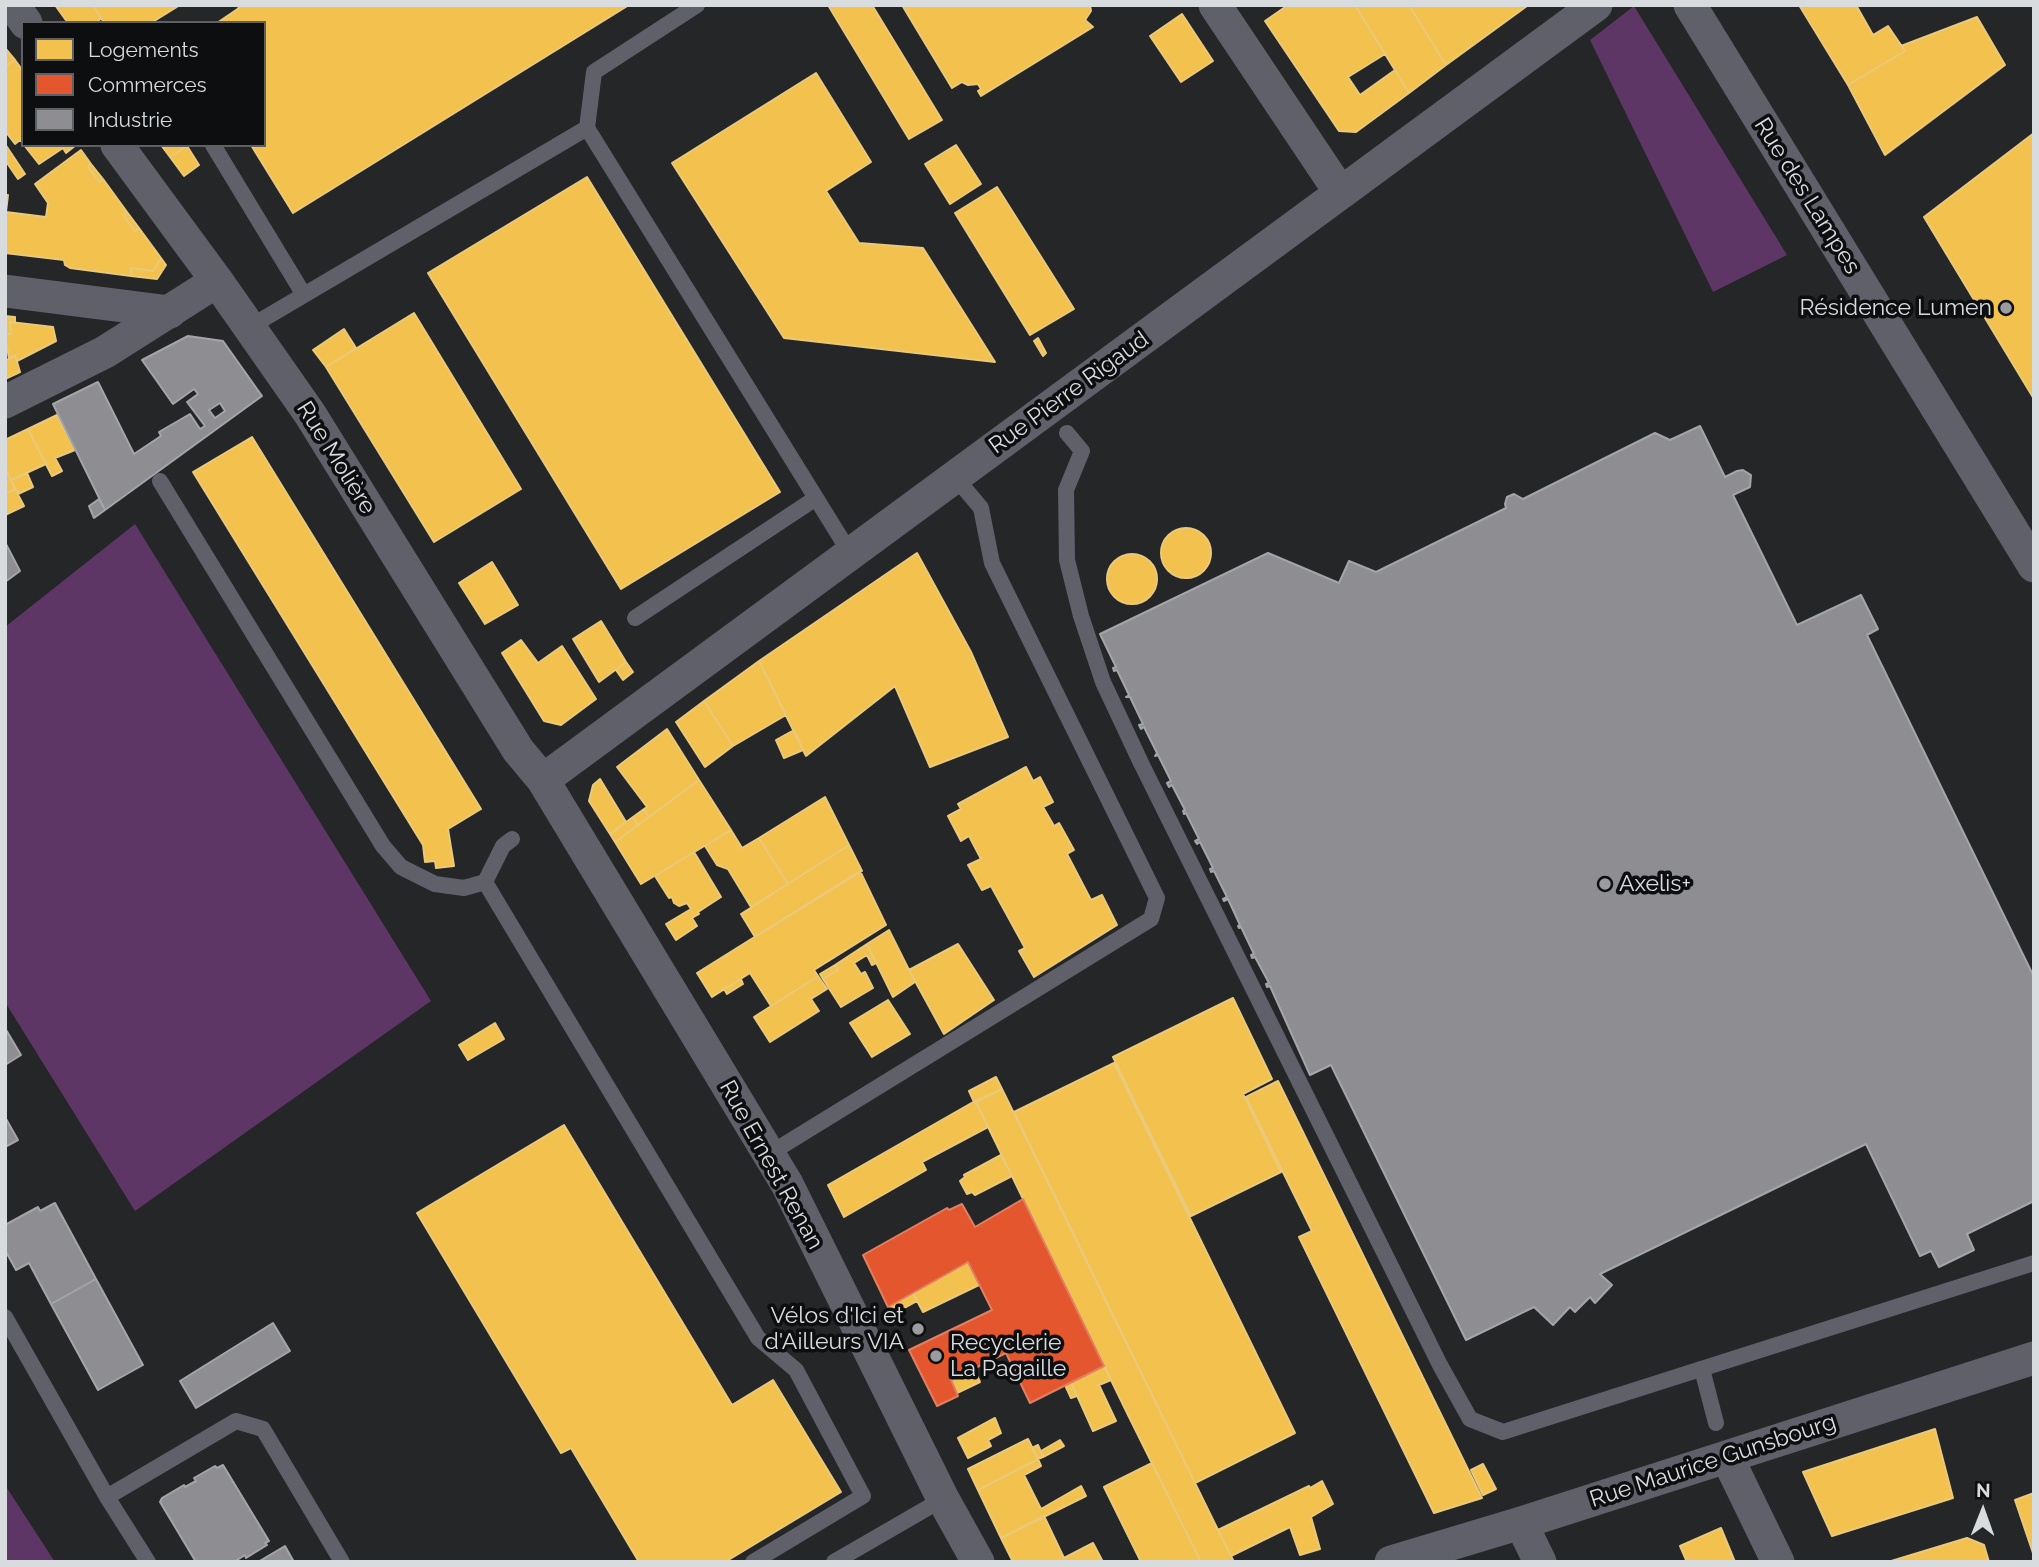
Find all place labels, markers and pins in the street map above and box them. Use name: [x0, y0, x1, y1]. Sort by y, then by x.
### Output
place label: Résidence Lumen: [1800, 294, 1992, 322]
marker: Résidence Lumen: [1998, 300, 2014, 316]
place label: Axelis+: [1619, 870, 1691, 898]
marker: Axelis+: [1597, 876, 1613, 892]
place label: Vélos d'Ici et d'Ailleurs VIA: [765, 1302, 904, 1356]
marker: Vélos d'Ici et d'Ailleurs VIA: [910, 1321, 926, 1337]
place label: Recyclerie La Pagaille: [950, 1329, 1066, 1383]
marker: Recyclerie La Pagaille: [928, 1348, 944, 1364]

